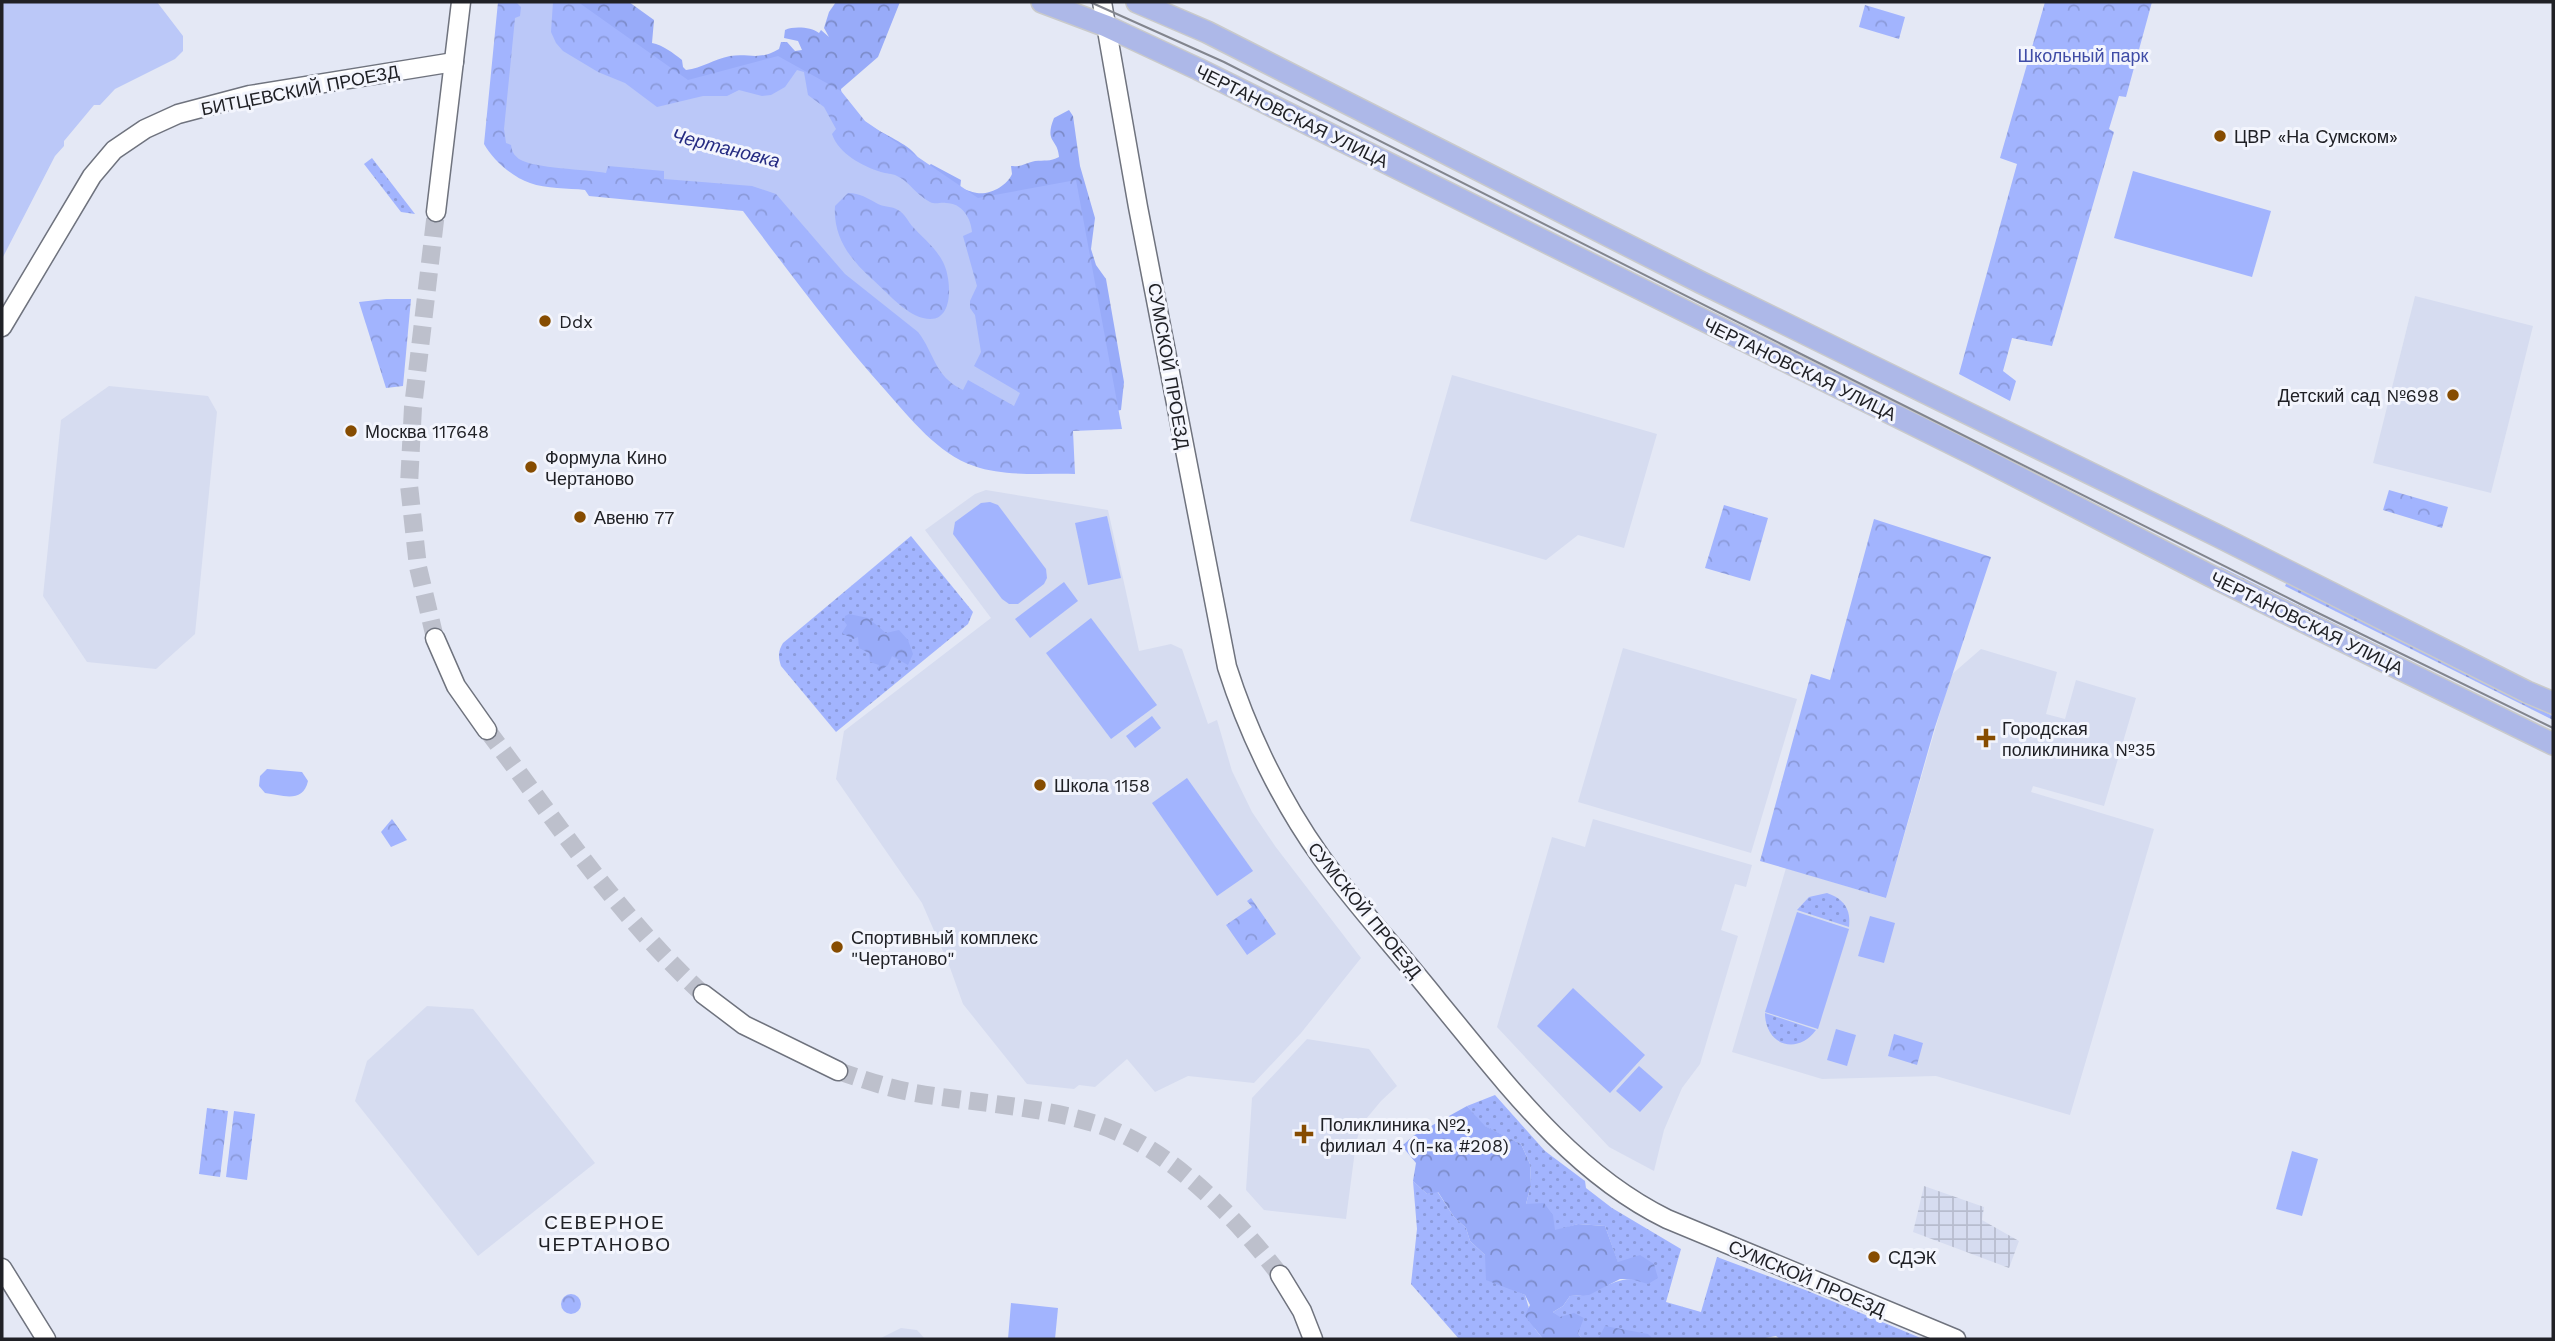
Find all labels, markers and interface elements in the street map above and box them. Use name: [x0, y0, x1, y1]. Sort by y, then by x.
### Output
park label: Школьный парк: [2018, 45, 2149, 66]
street label: БИТЦЕВСКИЙ ПРОЕЗД: [199, 60, 401, 120]
street label: ЧЕРТАНОВСКАЯ УЛИЦА: [1192, 60, 1392, 172]
water label: Чертановка: [670, 123, 782, 173]
place label: ЦВР «На Сумском»: [2234, 126, 2398, 147]
marker: ЦВР «На Сумском»: [2212, 128, 2228, 144]
street label: СУМСКОЙ ПРОЕЗД: [1144, 281, 1194, 451]
place label: Ddx: [559, 311, 593, 332]
marker: Ddx: [537, 313, 553, 329]
street label: ЧЕРТАНОВСКАЯ УЛИЦА: [1700, 313, 1900, 425]
place label: Детский сад №698: [2278, 385, 2439, 406]
marker: Детский сад №698: [2445, 387, 2461, 403]
place label: Москва 117648: [365, 421, 489, 442]
marker: Москва 117648: [343, 423, 359, 439]
place label: Формула Кино Чертаново: [545, 447, 667, 489]
marker: Формула Кино Чертаново: [523, 459, 539, 475]
place label: Авеню 77: [594, 507, 674, 528]
marker: Авеню 77: [572, 509, 588, 525]
street label: ЧЕРТАНОВСКАЯ УЛИЦА: [2207, 567, 2407, 679]
place label: Городская поликлиника №35: [2002, 718, 2156, 760]
marker: Городская поликлиника №35: [1976, 728, 1996, 748]
place label: Школа 1158: [1054, 775, 1150, 796]
marker: Школа 1158: [1032, 777, 1048, 793]
street label: СУМСКОЙ ПРОЕЗД: [1304, 838, 1426, 982]
place label: Спортивный комплекс "Чертаново": [851, 927, 1038, 969]
marker: Спортивный комплекс "Чертаново": [829, 939, 845, 955]
place label: Поликлиника №2, филиал 4 (п-ка #208): [1320, 1114, 1509, 1156]
marker: Поликлиника №2, филиал 4 (п-ка #208): [1294, 1124, 1314, 1144]
district label: СЕВЕРНОЕ ЧЕРТАНОВО: [538, 1211, 672, 1256]
street label: СУМСКОЙ ПРОЕЗД: [1725, 1235, 1889, 1321]
place label: СДЭК: [1888, 1247, 1937, 1268]
marker: СДЭК: [1866, 1249, 1882, 1265]

